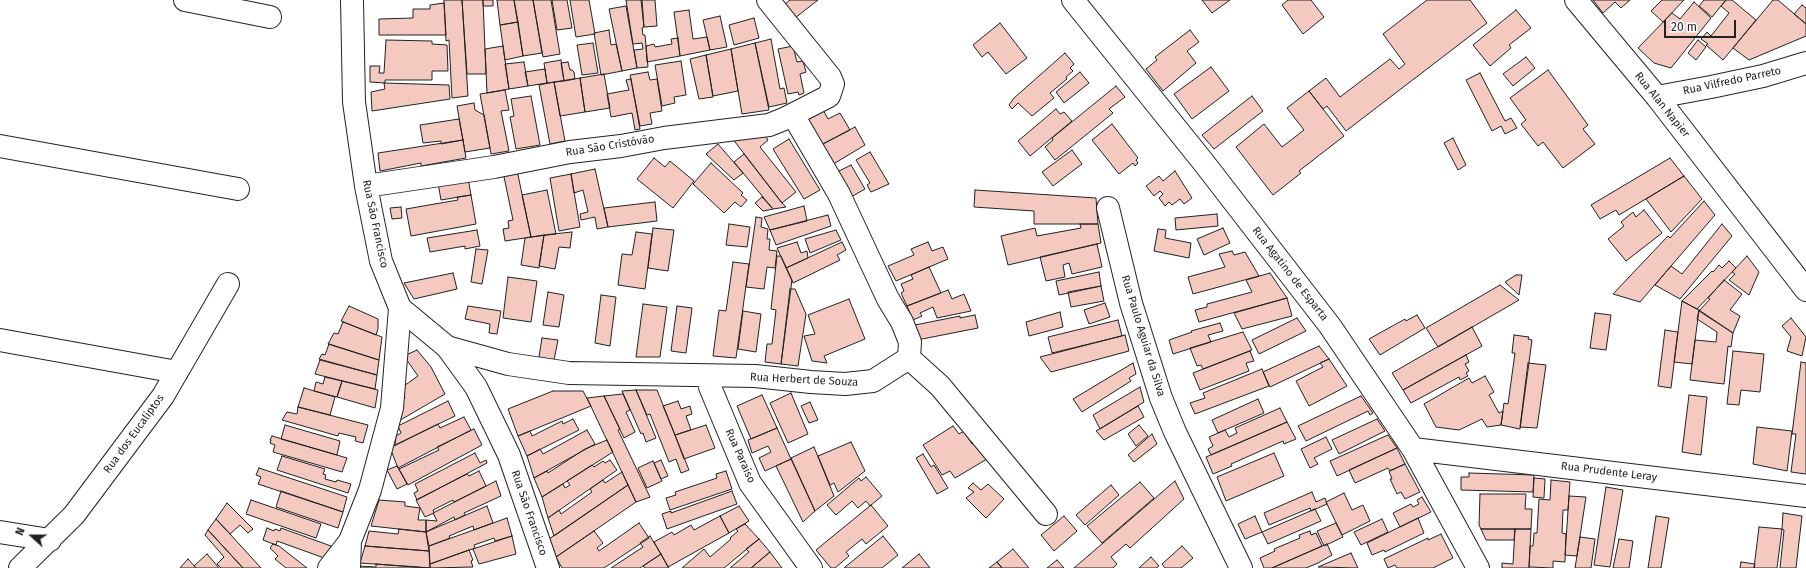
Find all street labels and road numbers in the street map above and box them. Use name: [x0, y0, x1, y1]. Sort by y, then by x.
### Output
street label: Rua Vilfredo Parreto: [1682, 64, 1782, 98]
street label: Rua Alan Napier: [1632, 70, 1692, 140]
street label: Rua São Cristóvão: [565, 132, 655, 160]
street label: Rua São Francisco: [359, 179, 391, 269]
street label: Rua Agatino de Esparta: [1249, 224, 1331, 324]
street label: Rua Paulo Aguiar da Silva: [1118, 274, 1168, 398]
street label: Rua Herbert de Souza: [750, 371, 858, 389]
street label: Rua dos Eucaliptos: [101, 392, 167, 476]
street label: Rua Paraíso: [722, 427, 758, 485]
street label: Rua Prudente Leray: [1560, 460, 1658, 484]
street label: Rua São Francisco: [508, 469, 550, 557]

